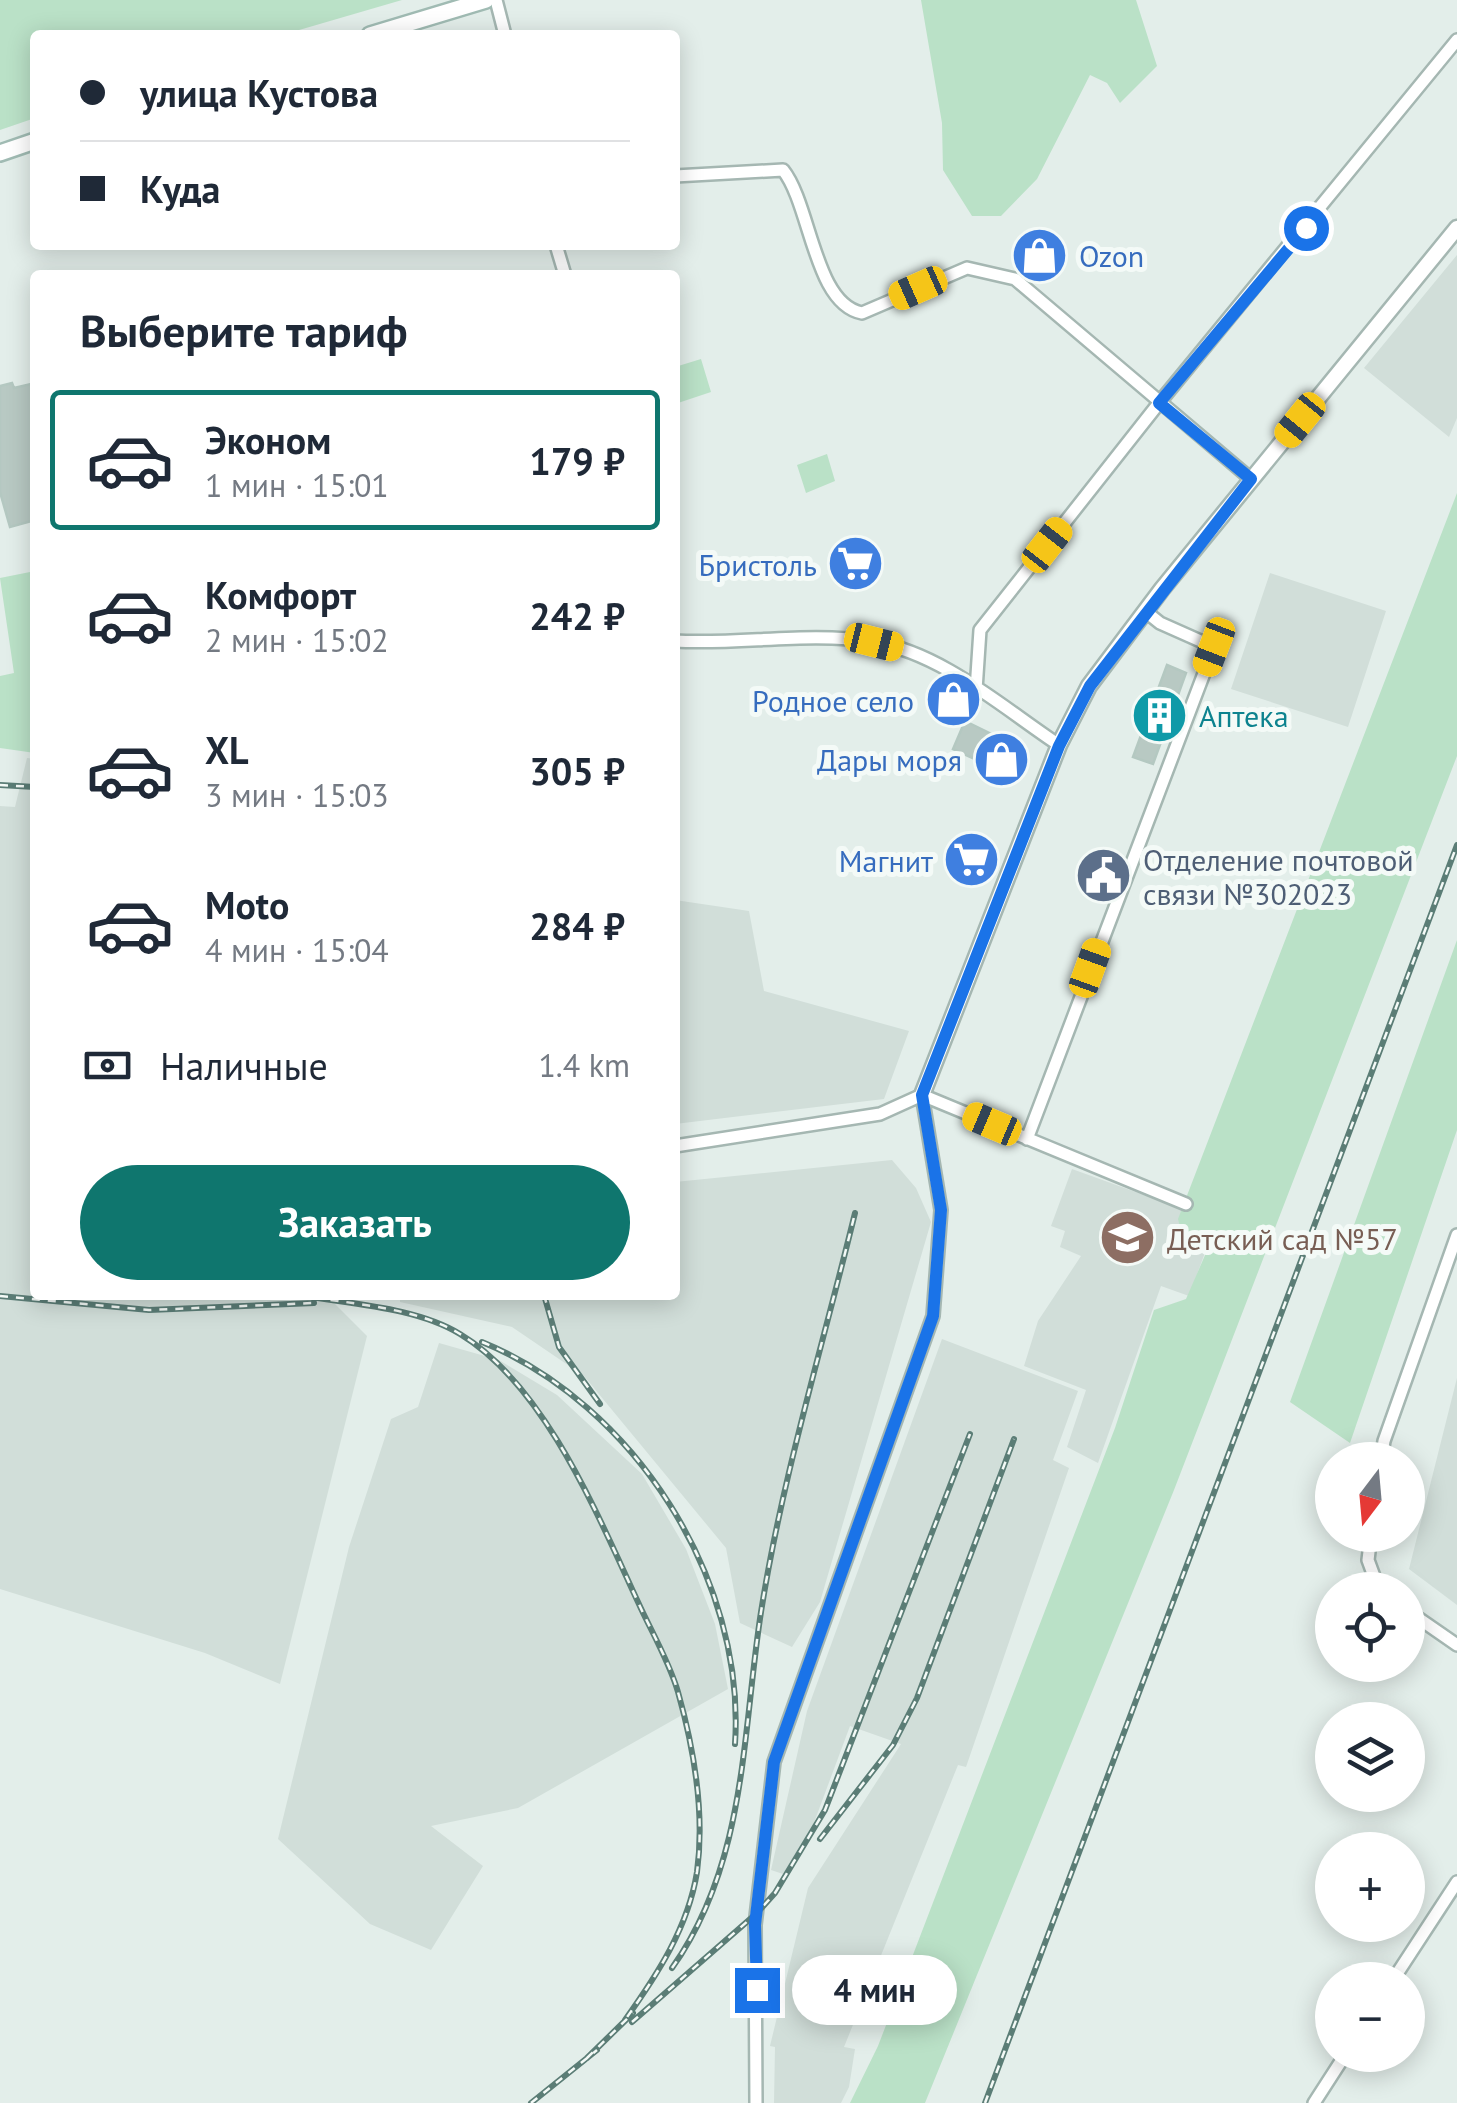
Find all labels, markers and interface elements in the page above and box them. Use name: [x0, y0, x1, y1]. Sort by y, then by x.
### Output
text: улица Кустова: [140, 68, 378, 117]
text: Куда: [140, 164, 220, 213]
route start: [1284, 206, 1329, 251]
shop icon: Ozon: [1010, 225, 1070, 285]
place label: Ozon: [1079, 236, 1144, 275]
car: [884, 262, 952, 314]
text: Выберите тариф: [80, 301, 407, 359]
car: [1269, 387, 1331, 453]
icon: car: [85, 415, 175, 505]
text: Эконом: [205, 415, 331, 464]
text: 179 ₽: [529, 436, 625, 485]
text: 1 мин · 15:01: [205, 464, 389, 506]
car: [1017, 512, 1077, 578]
supermarket icon: Бристоль: [826, 534, 886, 594]
place label: Бристоль: [698, 545, 817, 584]
icon: car: [85, 570, 175, 660]
text: Комфорт: [205, 570, 356, 619]
text: 242 ₽: [529, 591, 625, 640]
car: [1189, 614, 1239, 680]
text: 2 мин · 15:02: [205, 619, 389, 661]
car: [841, 620, 907, 664]
shop icon: Родное село: [923, 670, 983, 730]
place label: Родное село: [752, 681, 914, 720]
building icon: Аптека: [1130, 685, 1190, 745]
place label: Аптека: [1199, 696, 1289, 735]
icon: car: [85, 725, 175, 815]
text: XL: [205, 725, 249, 774]
shop icon: Дары моря: [971, 729, 1031, 789]
place label: Дары моря: [817, 740, 962, 779]
text: 305 ₽: [529, 746, 625, 795]
text: 3 мин · 15:03: [205, 774, 389, 816]
supermarket icon: Магнит: [942, 830, 1002, 890]
place label: Отделение почтовой связи №302023: [1143, 840, 1414, 913]
place label: Магнит: [839, 841, 933, 880]
public building icon: Отделение почтовой связи №302023: [1074, 846, 1134, 906]
icon: car: [85, 880, 175, 970]
text: Moto: [205, 880, 289, 929]
text: 284 ₽: [529, 901, 625, 950]
text: 4 мин · 15:04: [205, 929, 389, 971]
car: [1066, 935, 1114, 1001]
icon: cash: [80, 1038, 135, 1093]
text: Наличные: [160, 1041, 328, 1090]
text: 1.4 km: [538, 1044, 630, 1086]
car: [959, 1098, 1025, 1150]
button: Заказать: [80, 1165, 630, 1280]
school or university icon: Детский сад №57: [1098, 1208, 1158, 1268]
place label: Детский сад №57: [1167, 1219, 1398, 1258]
north arrow: [1315, 1442, 1425, 1552]
map controls: [1315, 1442, 1425, 2072]
button: locate: [1315, 1572, 1425, 1682]
button: layers: [1315, 1702, 1425, 1812]
button: +: [1315, 1832, 1425, 1942]
callout: 4 мин: [792, 1955, 957, 2025]
button: −: [1315, 1962, 1425, 2072]
route end: [735, 1968, 780, 2013]
text: 4 мин: [833, 1969, 916, 2011]

